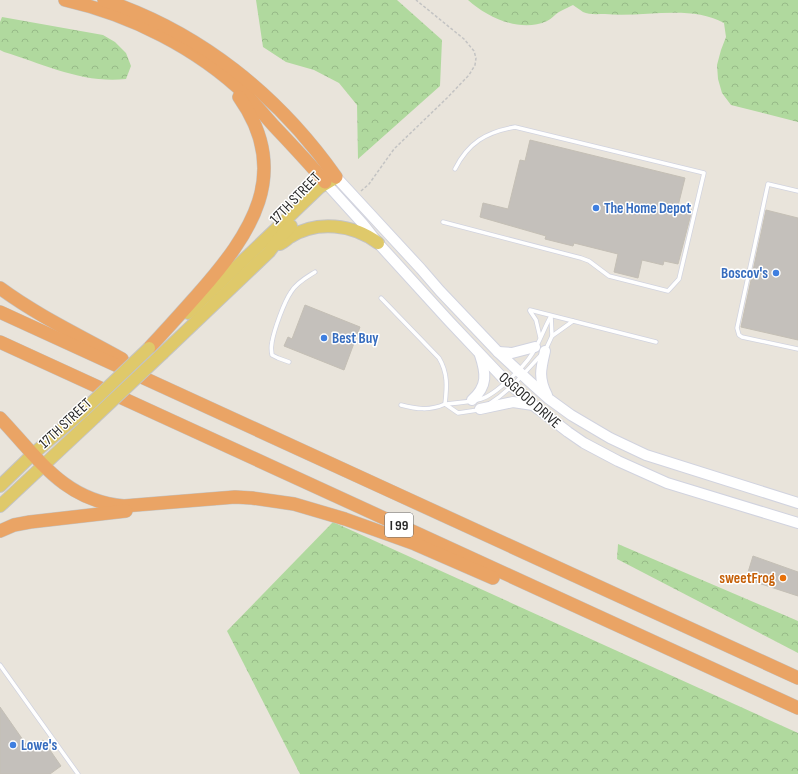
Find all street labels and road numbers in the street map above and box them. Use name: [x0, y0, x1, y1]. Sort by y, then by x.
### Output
street label: 17TH STREET: [266, 168, 325, 229]
street label: OSGOOD DRIVE: [495, 368, 565, 432]
street label: 17TH STREET: [35, 394, 96, 453]
road number: I 99: [385, 513, 413, 537]

